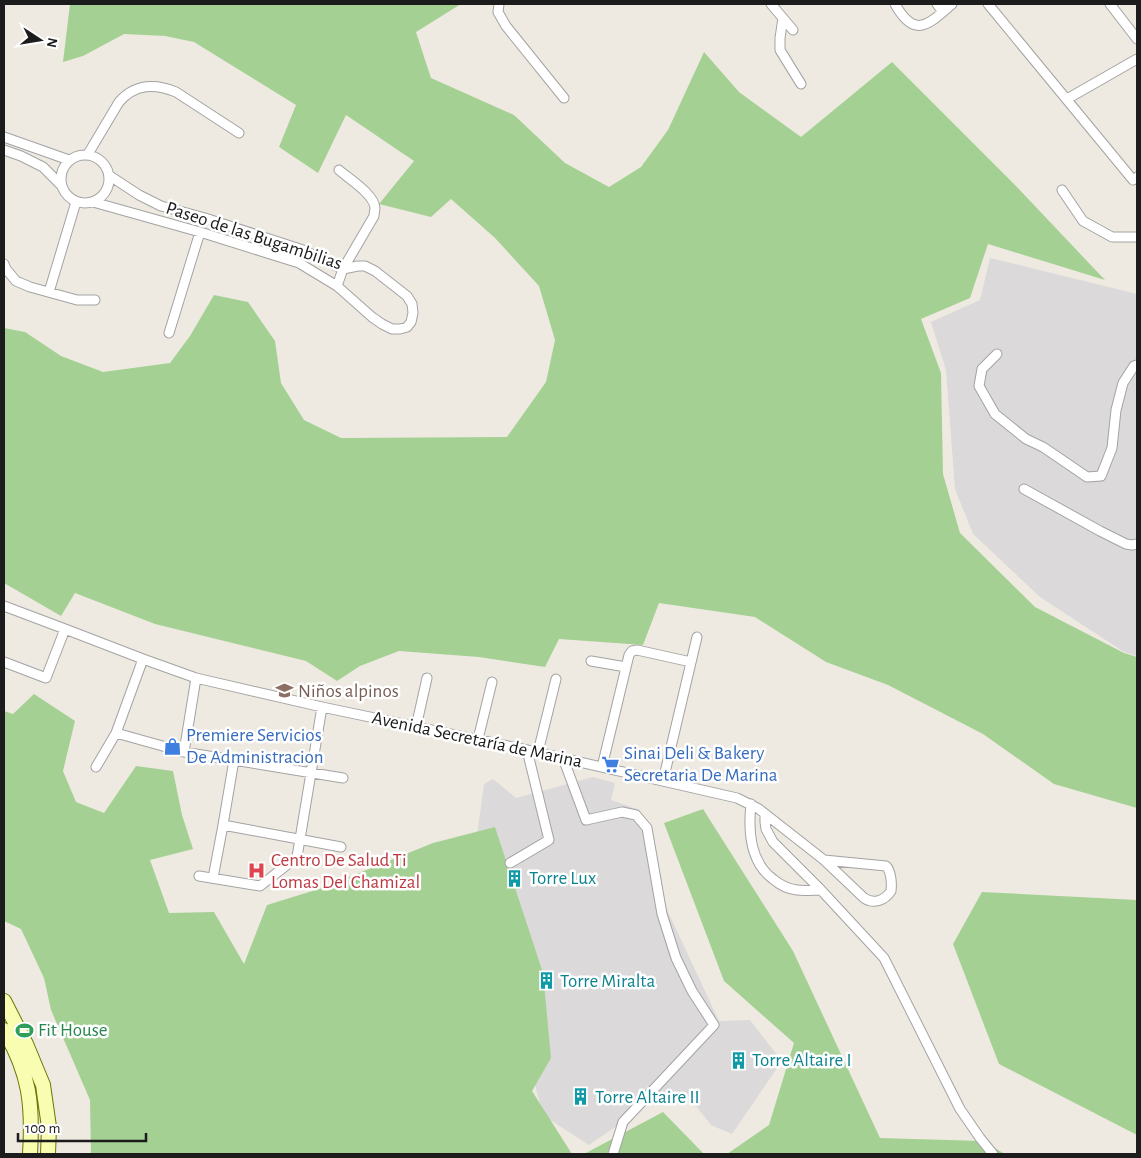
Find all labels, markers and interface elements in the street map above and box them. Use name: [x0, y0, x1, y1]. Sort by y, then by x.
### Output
north arrow: [15, 15, 65, 65]
text: N: [44, 36, 60, 49]
street label: Paseo de las Bugambilias: [164, 199, 344, 273]
school or university icon: Niños alpinos: [274, 681, 294, 701]
place label: Niños alpinos: [298, 682, 399, 701]
street label: Avenida Secretaría de Marina: [370, 708, 584, 772]
place label: Premiere Servicios De Administracion: [186, 726, 324, 767]
shop icon: Premiere Servicios De Administracion: [162, 736, 182, 756]
place label: Sinai Deli & Bakery Secretaria De Marina: [624, 744, 778, 785]
supermarket icon: Sinai Deli & Bakery Secretaria De Marina: [600, 754, 620, 774]
place label: Centro De Salud Ti Lomas Del Chamizal: [271, 851, 420, 892]
hospital icon: Centro De Salud Ti Lomas Del Chamizal: [247, 861, 267, 881]
building icon: Torre Lux: [505, 868, 525, 888]
place label: Torre Lux: [529, 869, 596, 888]
building icon: Torre Miralta: [536, 971, 556, 991]
place label: Torre Miralta: [560, 972, 655, 991]
sports icon: Fit House: [14, 1020, 34, 1040]
place label: Fit House: [38, 1021, 107, 1040]
building icon: Torre Altaire I: [728, 1050, 748, 1070]
place label: Torre Altaire I: [752, 1051, 852, 1070]
building icon: Torre Altaire II: [571, 1087, 591, 1107]
place label: Torre Altaire II: [595, 1088, 700, 1107]
scale bar: [18, 1110, 145, 1142]
text: 100 m: [25, 1121, 60, 1136]

